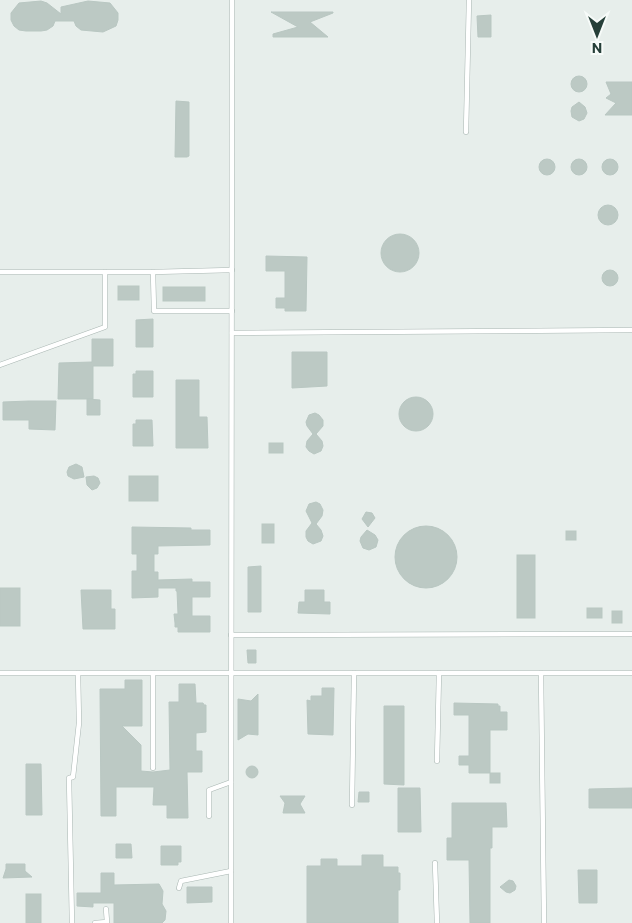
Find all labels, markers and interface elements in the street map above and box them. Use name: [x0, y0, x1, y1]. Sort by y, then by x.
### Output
north arrow: [572, 10, 622, 60]
text: N: [592, 40, 602, 57]

